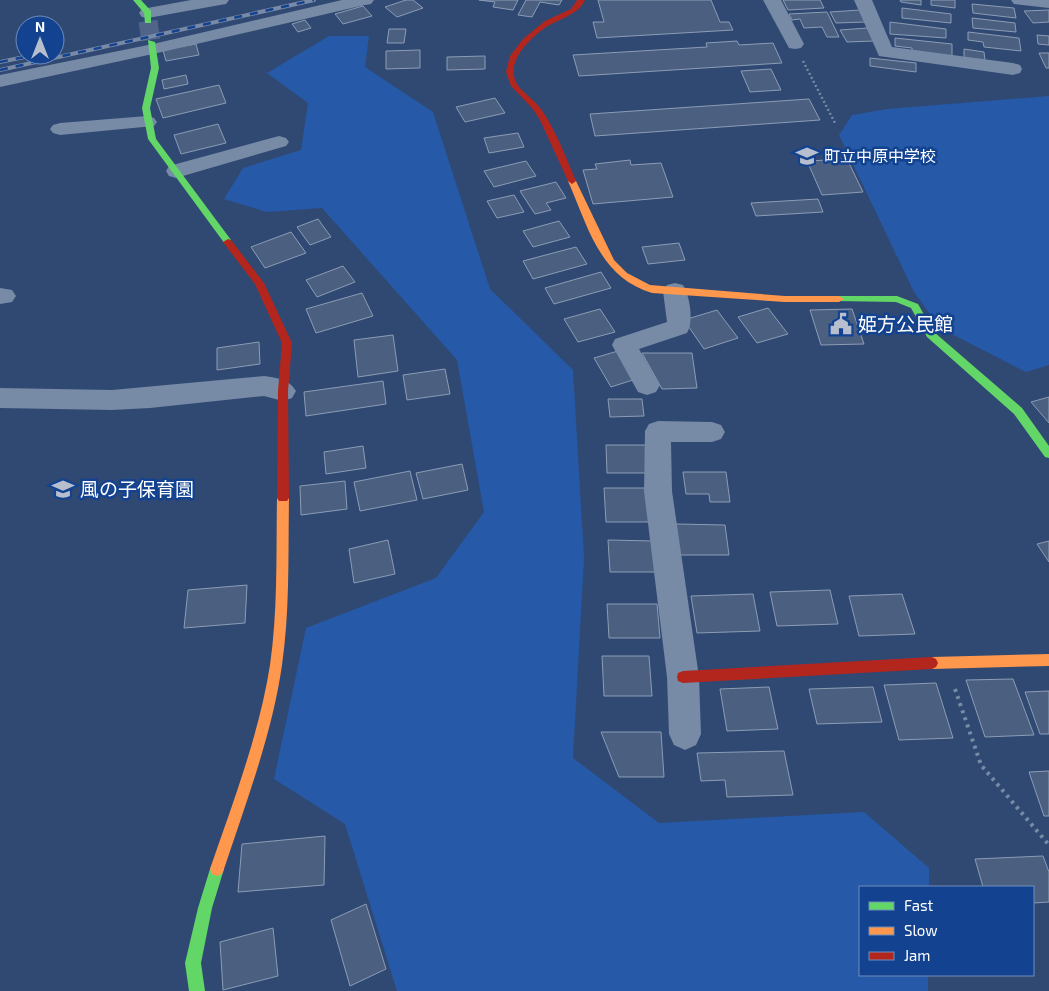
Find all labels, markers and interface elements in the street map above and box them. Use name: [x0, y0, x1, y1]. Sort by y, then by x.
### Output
north arrow: [15, 15, 65, 65]
text: N: [35, 18, 45, 35]
school or university icon: 町立中原中学校: [794, 143, 820, 169]
place label: 町立中原中学校: [824, 146, 936, 165]
public building icon: 姫方公民館: [828, 311, 854, 337]
place label: 姫方公民館: [858, 312, 953, 335]
school or university icon: 風の子保育園: [50, 476, 76, 502]
place label: 風の子保育園: [80, 477, 194, 500]
legend: [859, 886, 1034, 976]
text: Fast: [904, 896, 934, 914]
text: Slow: [904, 921, 938, 939]
text: Jam: [904, 946, 930, 964]

